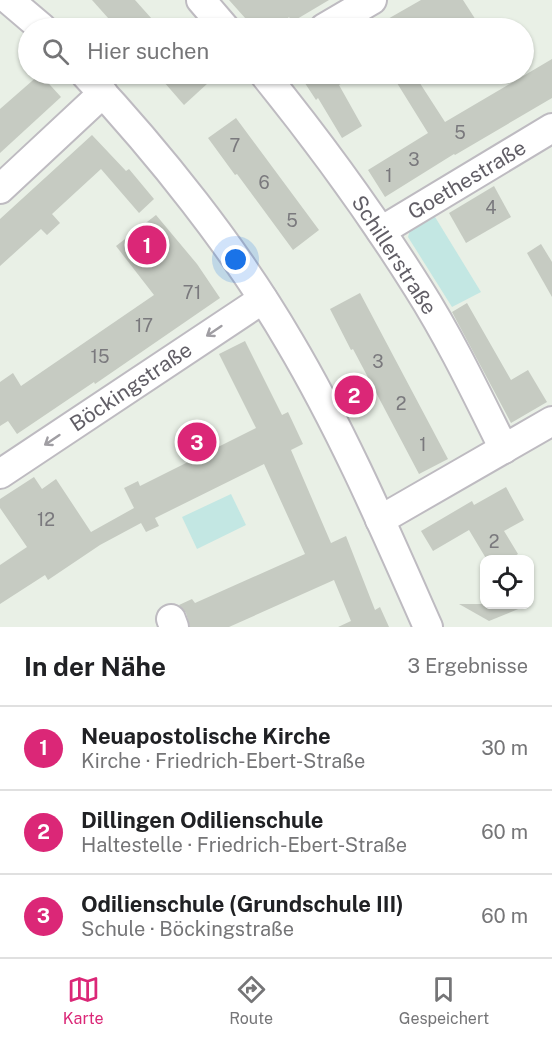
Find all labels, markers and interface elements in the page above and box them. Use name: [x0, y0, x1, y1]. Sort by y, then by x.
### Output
search box: [18, 18, 534, 84]
icon: search: [39, 35, 72, 68]
text: Hier suchen: [87, 38, 209, 64]
house number: 5: [454, 122, 466, 143]
house number: 7: [230, 135, 240, 156]
street label: Goethestraße: [403, 135, 530, 225]
house number: 3: [408, 149, 420, 170]
house number: 1: [385, 165, 393, 186]
house number: 6: [258, 172, 270, 193]
street label: Schillerstraße: [347, 190, 442, 319]
house number: 4: [485, 197, 497, 218]
house number: 5: [286, 210, 298, 231]
pin: 1: [128, 222, 166, 268]
your location: [221, 245, 250, 274]
house number: 71: [183, 282, 201, 303]
house number: 17: [135, 315, 153, 336]
one-way arrow: [206, 325, 223, 337]
street label: Böckingstraße: [65, 337, 196, 437]
house number: 15: [91, 346, 109, 367]
house number: 3: [372, 351, 384, 372]
pin: 2: [334, 372, 374, 418]
house number: 2: [396, 393, 406, 414]
pin: 3: [178, 420, 216, 464]
one-way arrow: [44, 434, 61, 446]
house number: 1: [419, 434, 427, 455]
house number: 12: [37, 509, 55, 530]
house number: 2: [489, 531, 499, 552]
map controls: [480, 555, 534, 609]
button: locate: [480, 555, 534, 609]
text: In der Nähe: [24, 651, 166, 682]
text: 3 Ergebnisse: [407, 654, 528, 678]
text: Neuapostolische Kirche: [81, 723, 331, 749]
text: 1: [39, 736, 48, 760]
text: 30 m: [481, 736, 528, 760]
text: Kirche · Friedrich-Ebert-Straße: [81, 749, 365, 773]
text: Dillingen Odilienschule: [81, 807, 324, 833]
text: 2: [37, 820, 50, 844]
text: 60 m: [481, 820, 528, 844]
text: Haltestelle · Friedrich-Ebert-Straße: [81, 833, 407, 857]
text: Odilienschule (Grundschule III): [81, 891, 404, 917]
text: 3: [37, 904, 50, 928]
text: 60 m: [481, 904, 528, 928]
text: Schule · Böckingstraße: [81, 917, 294, 941]
tab: Karte: [63, 973, 104, 1028]
tab: Route: [229, 973, 273, 1028]
tab: Gespeichert: [399, 973, 489, 1028]

